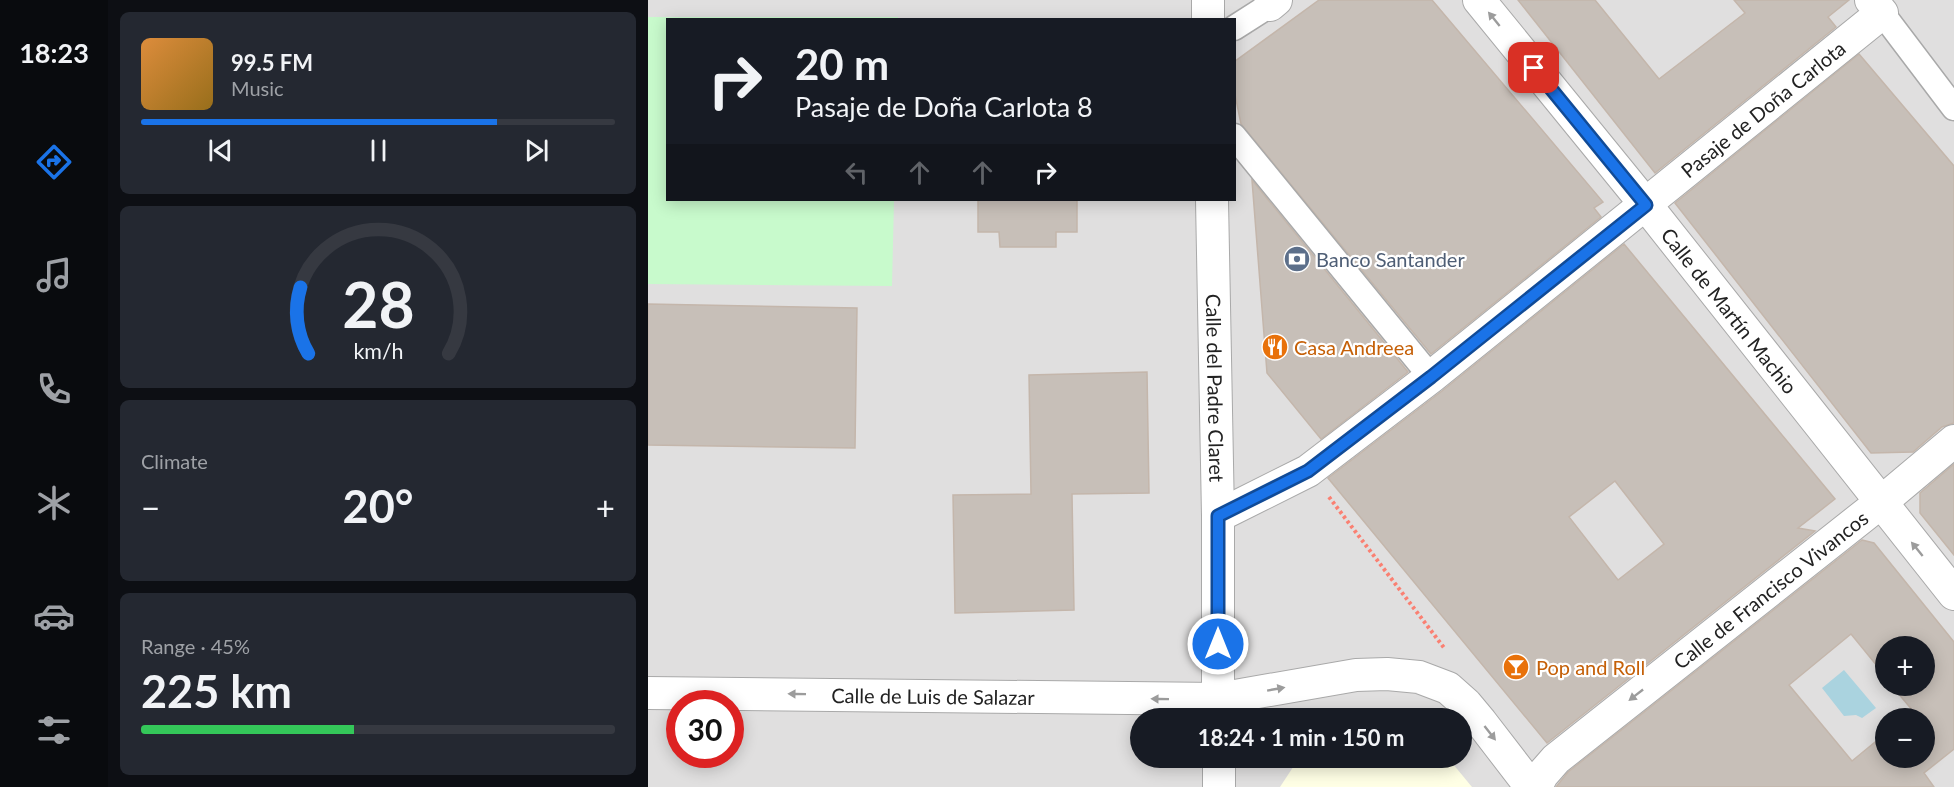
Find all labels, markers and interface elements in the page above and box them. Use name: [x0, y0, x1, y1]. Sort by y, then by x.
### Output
one-way arrow: [1488, 11, 1501, 27]
text: 18:23: [19, 36, 89, 69]
street label: Pasaje de Doña Carlota: [1676, 36, 1850, 182]
text: 20 m: [795, 39, 889, 89]
icon: right: [696, 42, 774, 120]
pin: [1508, 42, 1559, 93]
text: 99.5 FM: [231, 49, 313, 76]
icon: arrive: [1517, 51, 1550, 84]
text: Music: [231, 76, 284, 100]
text: Pasaje de Doña Carlota 8: [795, 90, 1093, 123]
icon: previous: [204, 134, 237, 167]
icon: pause: [362, 134, 395, 167]
icon: next: [520, 134, 553, 167]
icon: directions: [33, 141, 75, 183]
icon: left: [840, 156, 873, 189]
icon: ahead: [903, 156, 936, 189]
icon: ahead: [966, 156, 999, 189]
icon: right: [1029, 156, 1062, 189]
street label: Calle de Martín Machio: [1657, 223, 1802, 398]
bank icon: Banco Santander: [1282, 244, 1312, 274]
place label: Banco Santander: [1316, 247, 1465, 271]
icon: music: [33, 254, 75, 296]
text: 28: [342, 266, 414, 341]
street label: Calle del Padre Claret: [1202, 294, 1229, 482]
restaurant icon: Casa Andreea: [1260, 332, 1290, 362]
place label: Casa Andreea: [1294, 335, 1414, 359]
text: km/h: [353, 338, 403, 364]
icon: phone: [33, 368, 75, 410]
text: Climate: [141, 449, 208, 473]
text: 20°: [343, 479, 413, 533]
icon: climate: [33, 482, 75, 524]
text: −: [141, 487, 160, 527]
text: +: [596, 487, 615, 527]
street label: Calle de Francisco Vivancos: [1668, 505, 1873, 674]
one-way arrow: [1911, 541, 1924, 557]
icon: car: [33, 595, 75, 637]
position arrow: [1186, 612, 1250, 676]
text: Range · 45%: [141, 634, 250, 658]
map controls: [1875, 636, 1935, 768]
button: +: [1875, 636, 1935, 696]
bar icon: Pop and Roll: [1501, 652, 1531, 682]
place label: Pop and Roll: [1536, 655, 1645, 679]
text: 225 km: [141, 664, 292, 718]
street label: Calle de Luis de Salazar: [831, 683, 1036, 709]
one-way arrow: [1266, 684, 1285, 693]
one-way arrow: [1629, 689, 1644, 701]
speed limit sign: 30: [666, 690, 744, 768]
one-way arrow: [787, 690, 806, 699]
one-way arrow: [1150, 694, 1169, 704]
button: −: [1875, 708, 1935, 768]
icon: filters: [33, 709, 75, 751]
text: 18:24 · 1 min · 150 m: [1198, 724, 1404, 751]
one-way arrow: [1483, 725, 1496, 741]

